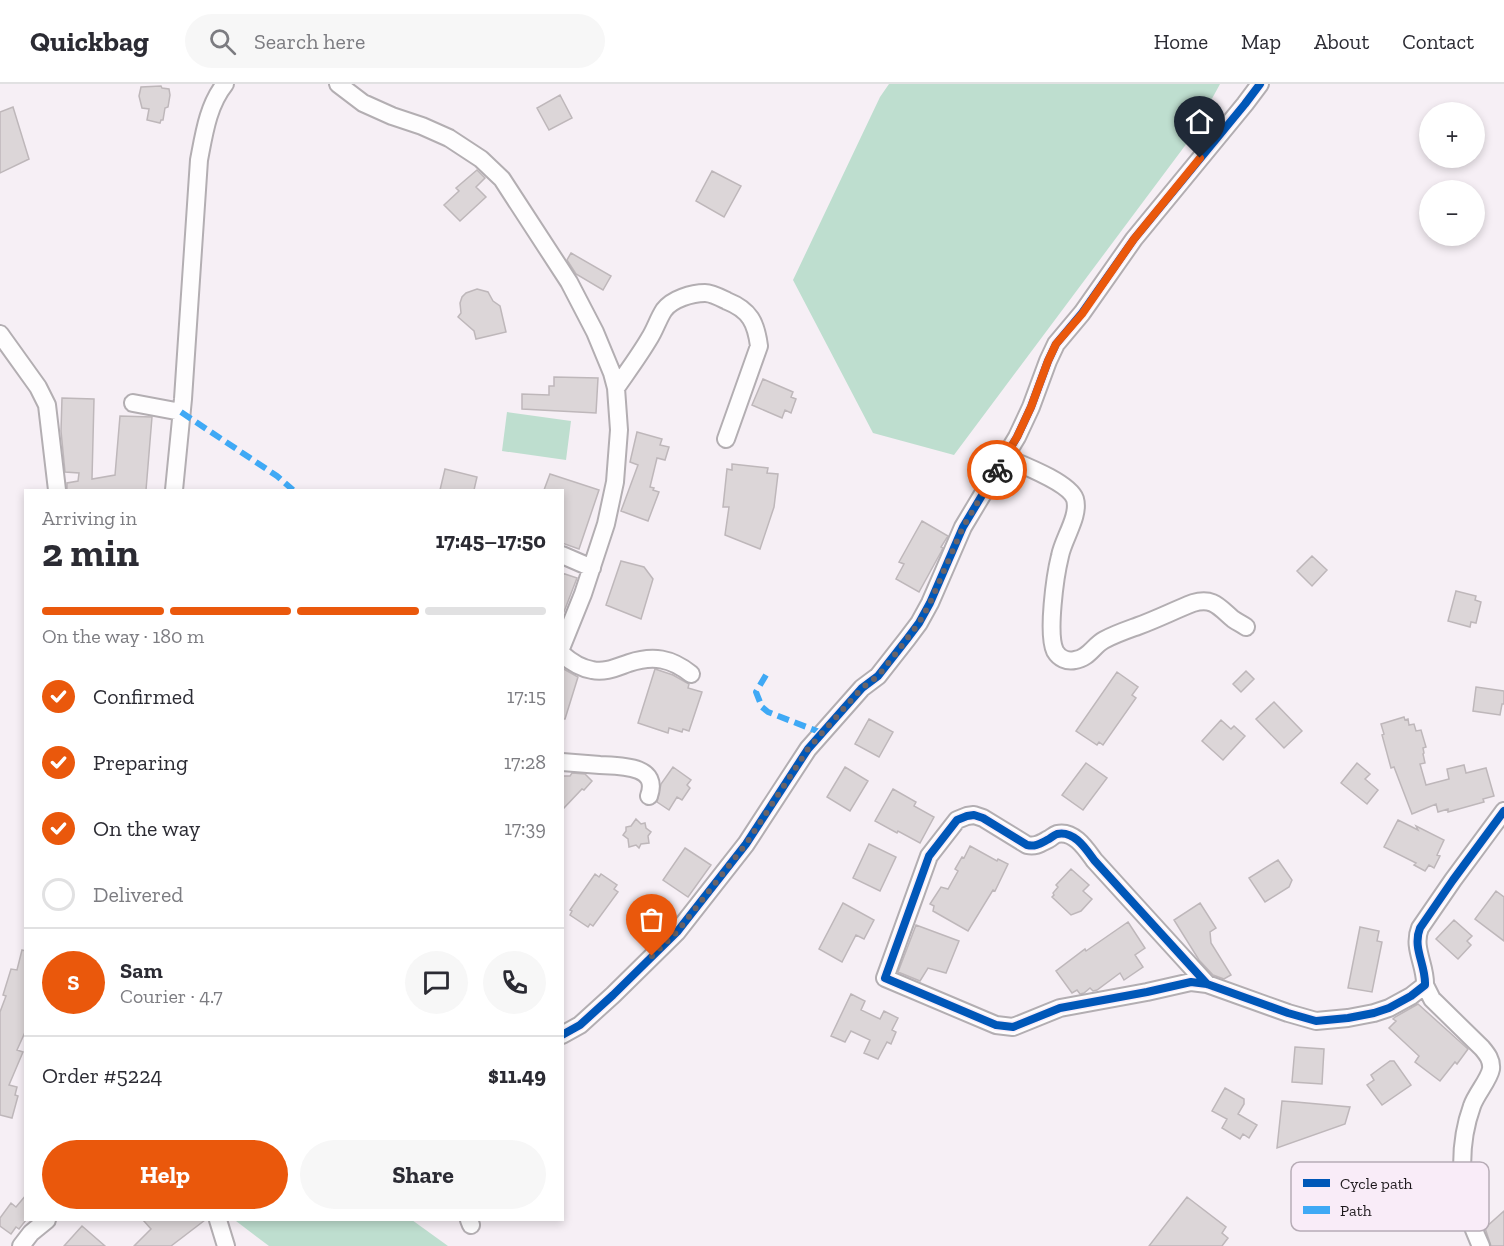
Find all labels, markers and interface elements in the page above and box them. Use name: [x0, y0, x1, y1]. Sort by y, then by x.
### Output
search box: [185, 14, 605, 68]
text: Quickbag: [30, 25, 149, 58]
icon: search: [206, 25, 239, 58]
text: Search here: [254, 28, 365, 55]
text: Home: [1154, 29, 1208, 54]
text: Map: [1241, 29, 1281, 54]
text: About: [1314, 29, 1369, 54]
text: Contact: [1402, 29, 1474, 54]
pin: [1174, 96, 1225, 158]
map controls: [1419, 102, 1485, 246]
button: +: [1419, 102, 1485, 168]
icon: home: [1183, 105, 1216, 138]
button: −: [1419, 180, 1485, 246]
courier: [967, 440, 1027, 500]
icon: bike: [981, 454, 1014, 487]
text: Arriving in: [42, 506, 137, 530]
text: 17:45–17:50: [435, 527, 546, 554]
text: 2 min: [42, 529, 139, 576]
text: On the way · 180 m: [42, 624, 204, 648]
icon: check: [42, 680, 75, 713]
text: Confirmed: [93, 683, 194, 710]
text: 17:15: [507, 684, 546, 708]
icon: check: [42, 746, 75, 779]
text: Preparing: [93, 749, 188, 776]
text: 17:28: [504, 750, 546, 774]
icon: check: [42, 812, 75, 845]
text: On the way: [93, 815, 200, 842]
text: 17:39: [504, 816, 546, 840]
text: Delivered: [93, 881, 183, 908]
pin: [626, 894, 677, 956]
icon: bag: [635, 903, 668, 936]
button: chat: [405, 951, 468, 1014]
button: phone: [483, 951, 546, 1014]
text: Sam: [120, 957, 163, 984]
text: S: [67, 969, 80, 996]
text: Courier · 4.7: [120, 984, 223, 1008]
text: Order #5224: [42, 1062, 162, 1089]
text: $11.49: [488, 1062, 546, 1089]
button: Help: [42, 1140, 288, 1209]
button: Share: [300, 1140, 546, 1209]
legend: [1291, 1162, 1489, 1231]
text: Cycle path: [1340, 1174, 1413, 1193]
text: Path: [1340, 1201, 1372, 1220]

